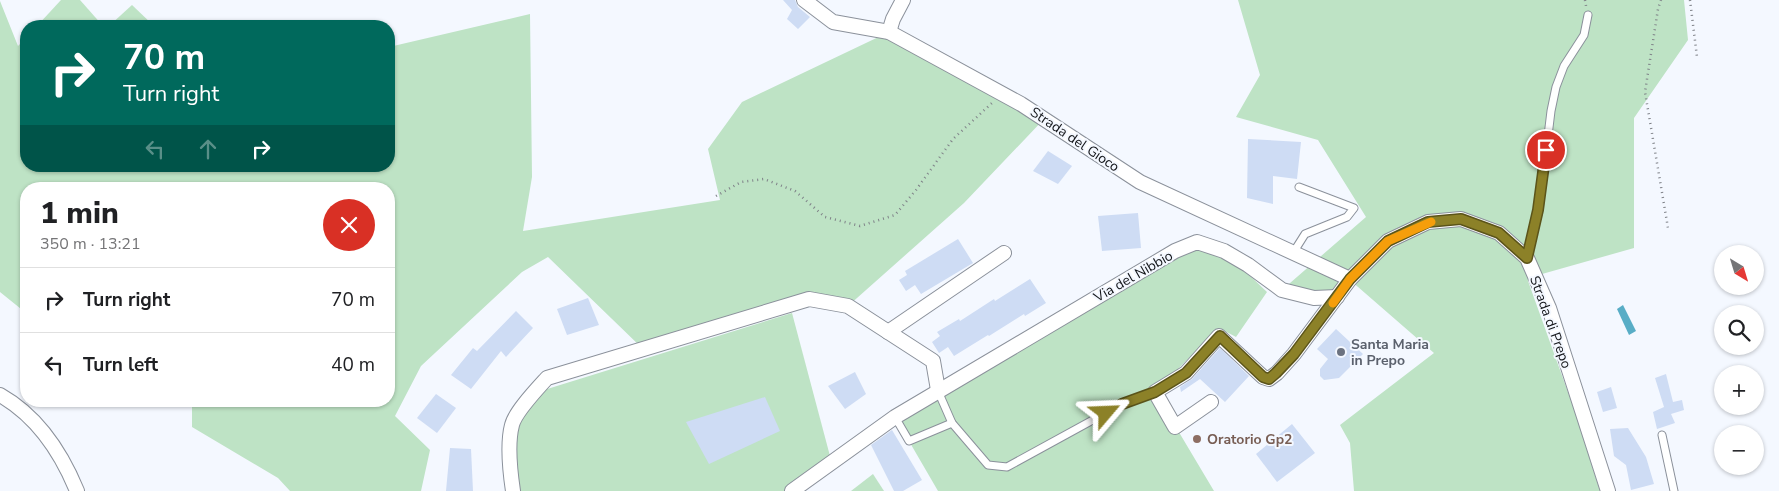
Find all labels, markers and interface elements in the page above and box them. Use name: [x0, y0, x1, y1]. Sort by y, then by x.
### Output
text: 70 m: [123, 34, 205, 81]
icon: right: [40, 40, 105, 105]
text: Turn right: [123, 79, 219, 109]
street label: Strada del Gioco: [1026, 103, 1123, 176]
pin: [1525, 129, 1567, 171]
icon: left: [141, 135, 169, 163]
icon: ahead: [194, 135, 222, 163]
icon: right: [247, 135, 275, 163]
icon: arrive: [1532, 136, 1560, 164]
text: 1 min: [40, 193, 119, 234]
button: close: [323, 199, 375, 251]
text: 350 m · 13:21: [40, 233, 141, 255]
north arrow: [1714, 245, 1764, 295]
map controls: [1714, 245, 1764, 475]
street label: Via del Nibbio: [1089, 246, 1176, 307]
street label: Strada di Prepo: [1525, 273, 1576, 371]
icon: right: [40, 286, 68, 314]
text: Turn right: [83, 287, 170, 313]
text: 70 m: [331, 287, 375, 313]
button: search: [1714, 305, 1764, 355]
place label: Santa Maria in Prepo: [1351, 335, 1429, 370]
marker: Santa Maria in Prepo: [1335, 346, 1347, 358]
icon: left: [40, 351, 68, 379]
text: Turn left: [83, 352, 158, 378]
text: 40 m: [331, 352, 375, 378]
button: +: [1714, 365, 1764, 415]
position arrow: [1079, 386, 1131, 438]
button: −: [1714, 425, 1764, 475]
place label: Oratorio Gp2: [1207, 430, 1292, 449]
marker: Oratorio Gp2: [1191, 433, 1203, 445]

